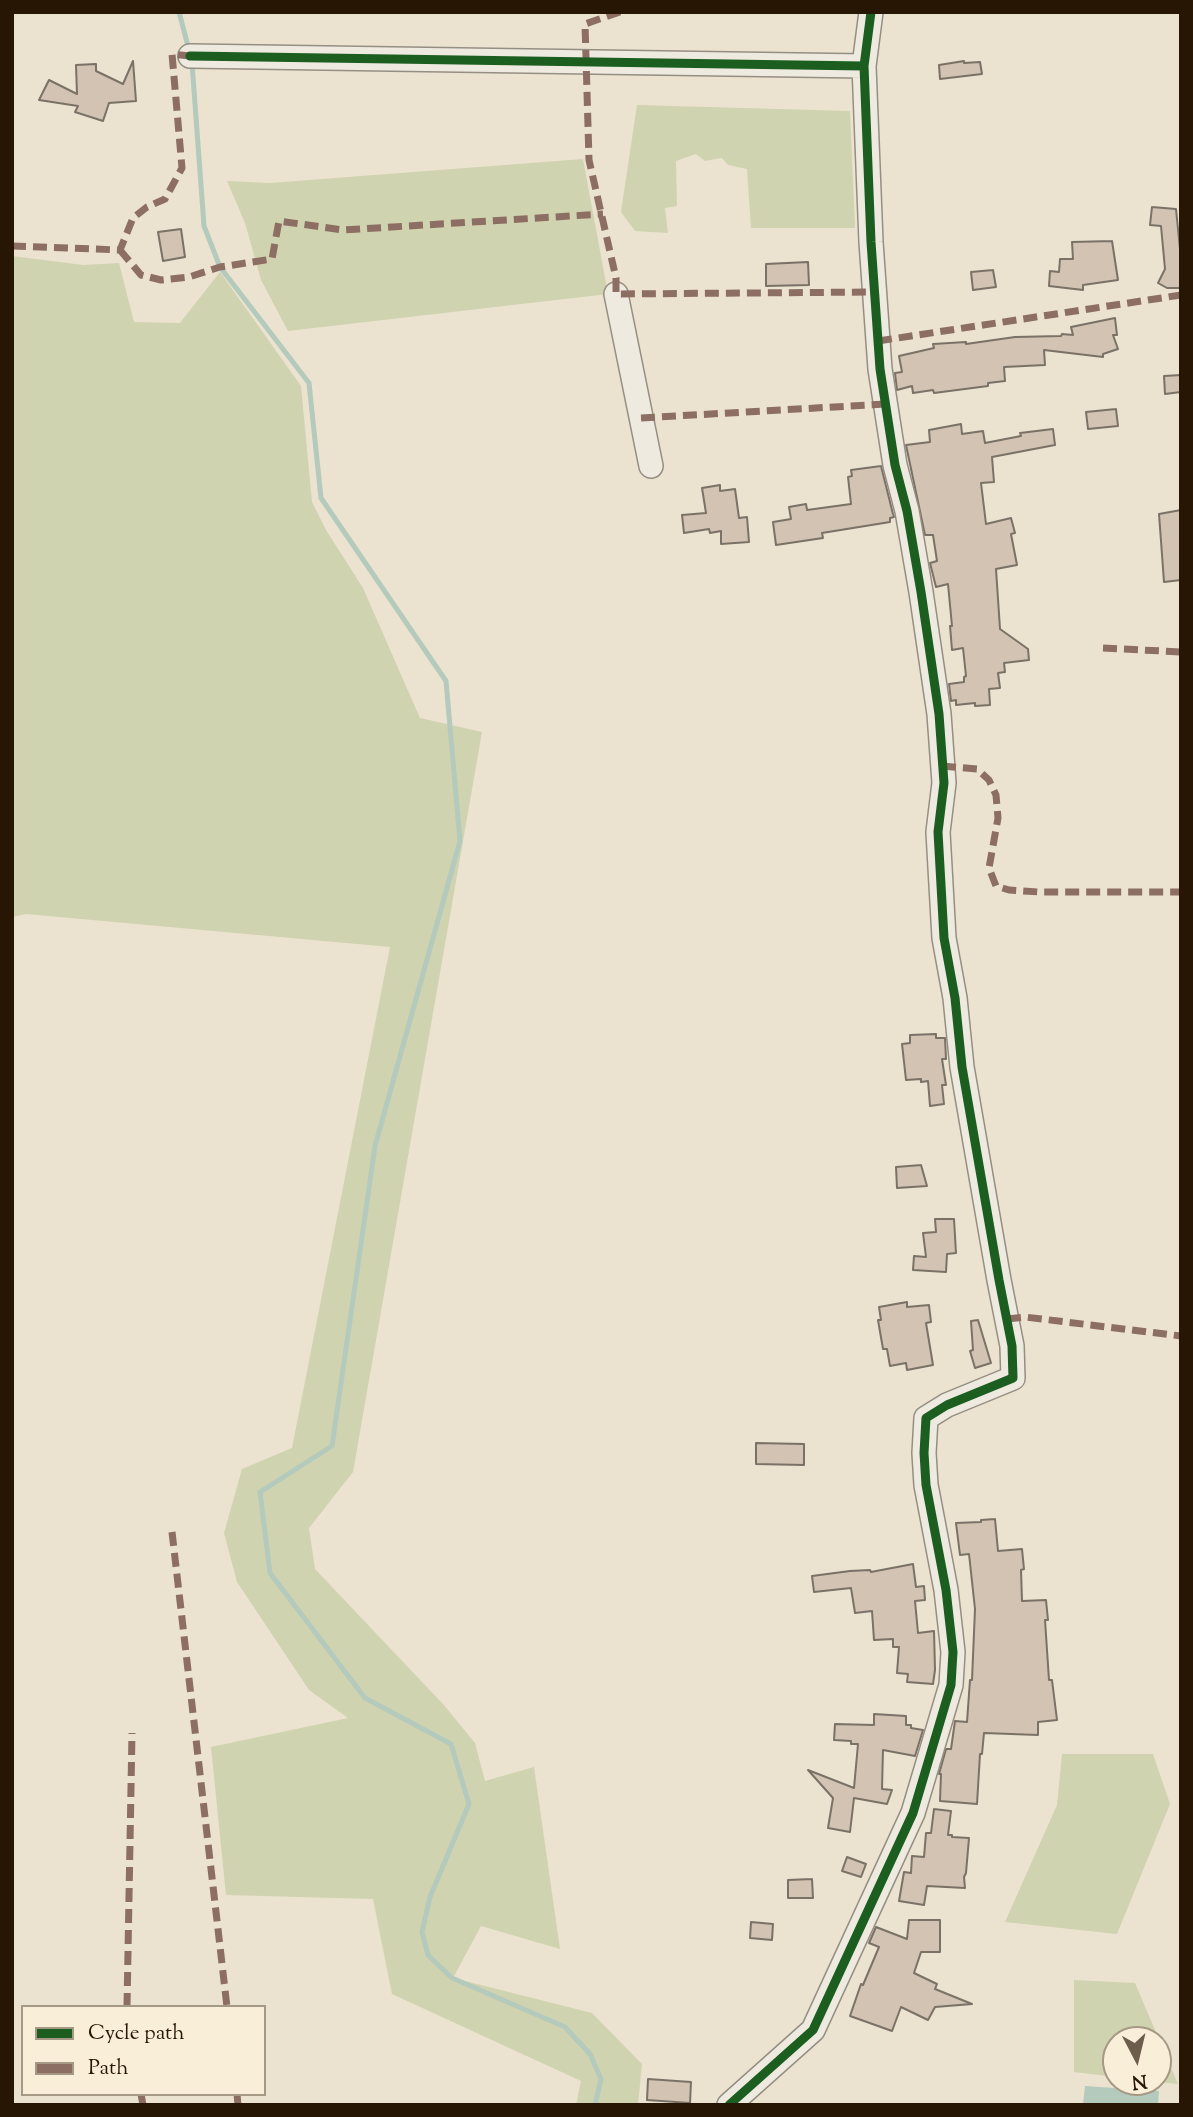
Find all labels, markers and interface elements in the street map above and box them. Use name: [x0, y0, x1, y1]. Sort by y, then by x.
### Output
legend: [21, 2005, 266, 2096]
text: Cycle path: [88, 2019, 185, 2049]
north arrow: [1102, 2026, 1172, 2096]
text: Path: [88, 2054, 129, 2084]
text: N: [1130, 2066, 1149, 2095]

